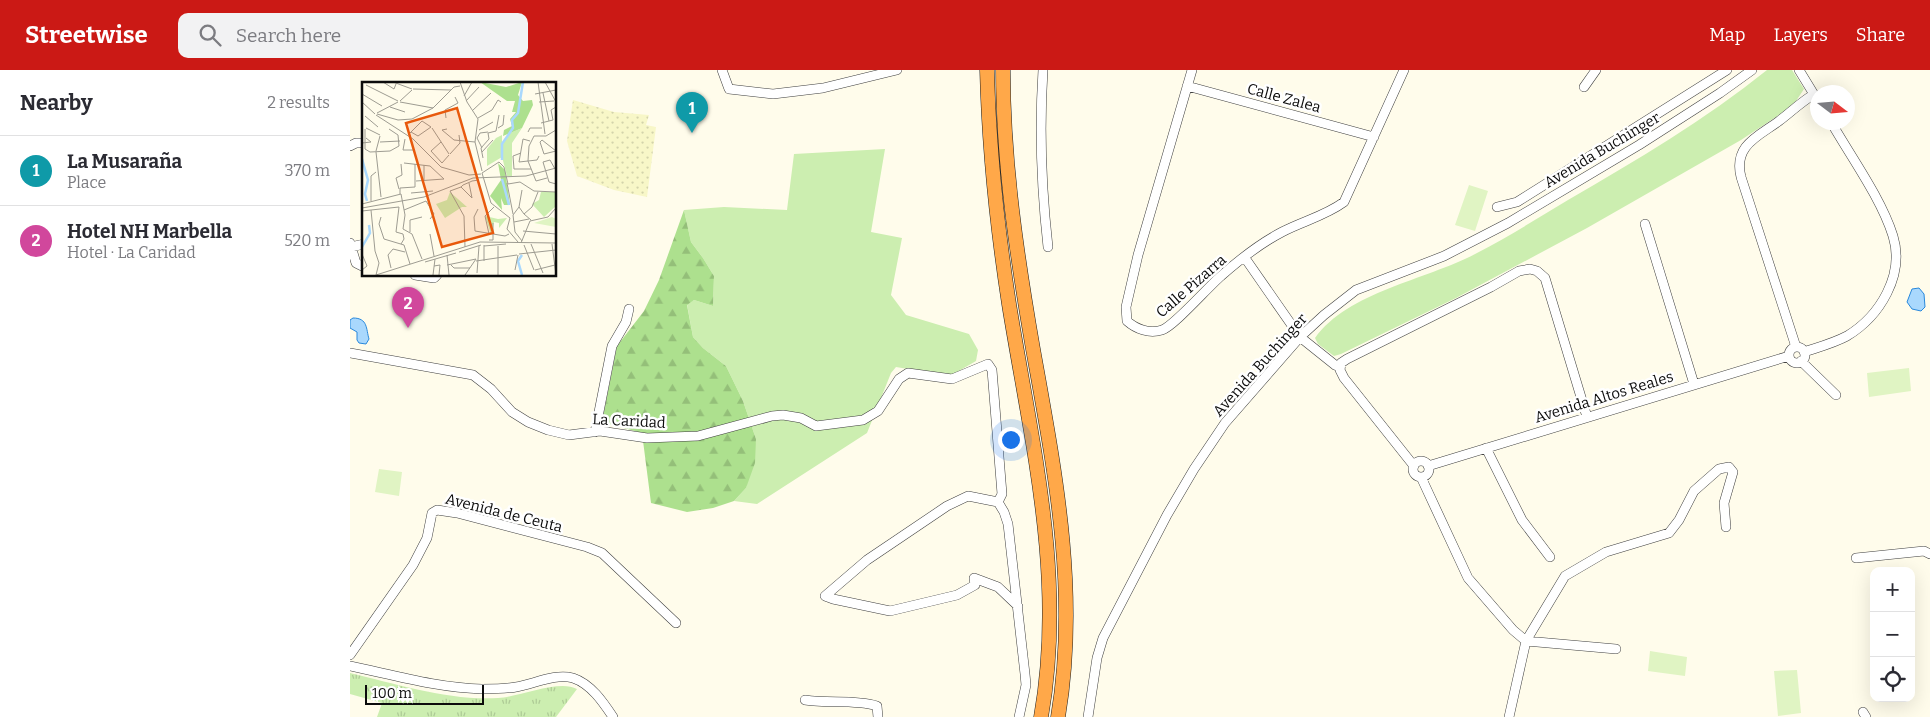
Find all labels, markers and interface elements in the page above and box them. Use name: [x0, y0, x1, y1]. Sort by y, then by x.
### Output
search box: [178, 13, 528, 58]
text: Streetwise: [25, 21, 148, 49]
icon: search: [196, 21, 224, 49]
text: Search here: [236, 24, 341, 47]
text: Map: [1709, 24, 1745, 46]
text: Layers: [1773, 24, 1828, 46]
text: Share: [1856, 24, 1905, 46]
street label: Calle Zalea: [1245, 80, 1323, 116]
inset map: [362, 82, 556, 276]
north arrow: [1810, 85, 1855, 130]
text: Nearby: [20, 90, 93, 116]
pin: 1: [676, 92, 708, 133]
text: 2 results: [267, 93, 330, 112]
street label: Avenida Buchinger: [1541, 108, 1664, 192]
text: La Musaraña: [67, 150, 182, 173]
text: 1: [33, 161, 39, 180]
text: 370 m: [284, 161, 330, 180]
text: Place: [67, 173, 106, 192]
text: Hotel NH Marbella: [67, 220, 232, 243]
text: 2: [31, 231, 41, 250]
text: 520 m: [284, 231, 330, 250]
text: Hotel · La Caridad: [67, 243, 196, 262]
street label: Calle Pizarra: [1152, 251, 1230, 321]
pin: 2: [392, 287, 424, 328]
street label: Avenida Buchinger: [1209, 310, 1311, 420]
street label: Avenida Altos Reales: [1532, 367, 1676, 427]
street label: La Caridad: [592, 410, 666, 432]
your location: [998, 427, 1024, 453]
street label: Avenida de Ceuta: [444, 490, 564, 536]
map controls: [1870, 567, 1915, 702]
button: +: [1870, 567, 1915, 612]
button: −: [1870, 612, 1915, 657]
button: locate: [1870, 657, 1915, 702]
scale bar: [365, 682, 484, 705]
text: 100 m: [372, 685, 412, 702]

